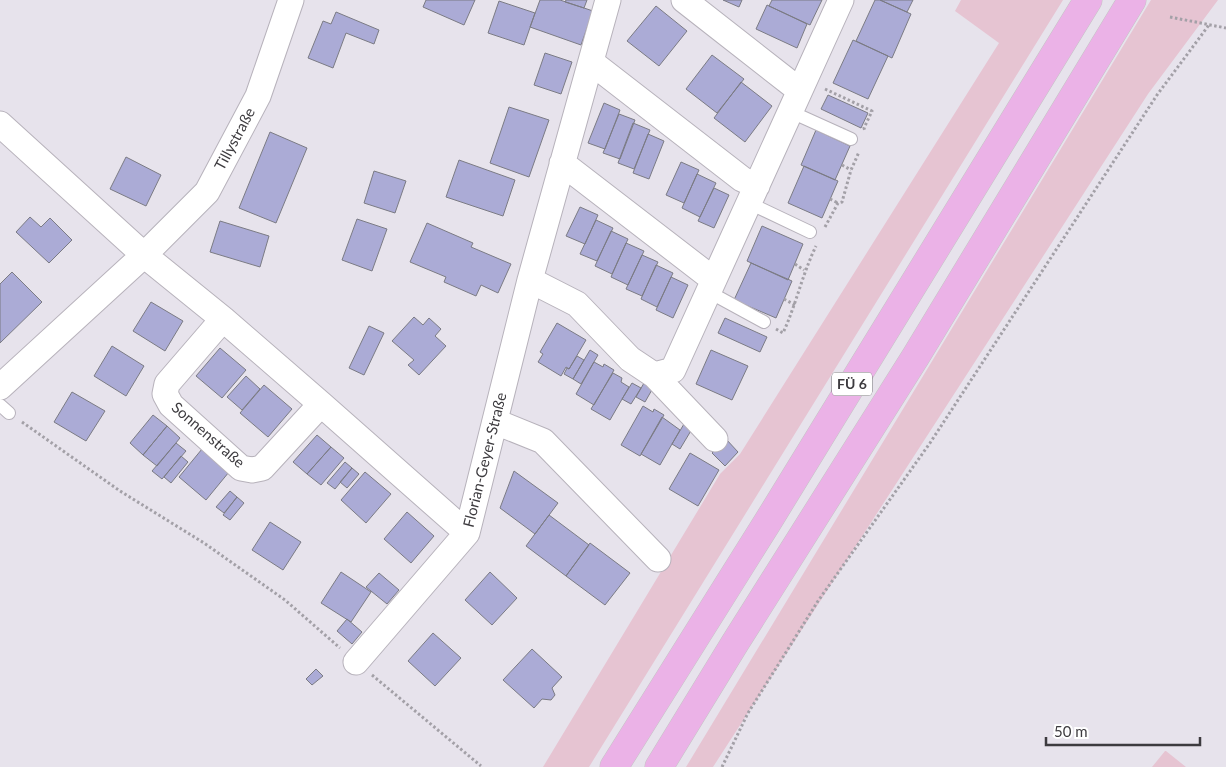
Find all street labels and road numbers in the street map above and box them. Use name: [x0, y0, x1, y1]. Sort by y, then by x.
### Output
street label: Tillystraße: [210, 104, 258, 173]
road number: FÜ 6: [832, 372, 872, 396]
street label: Florian-Geyer-Straße: [459, 390, 509, 529]
street label: Sonnenstraße: [168, 398, 249, 471]

